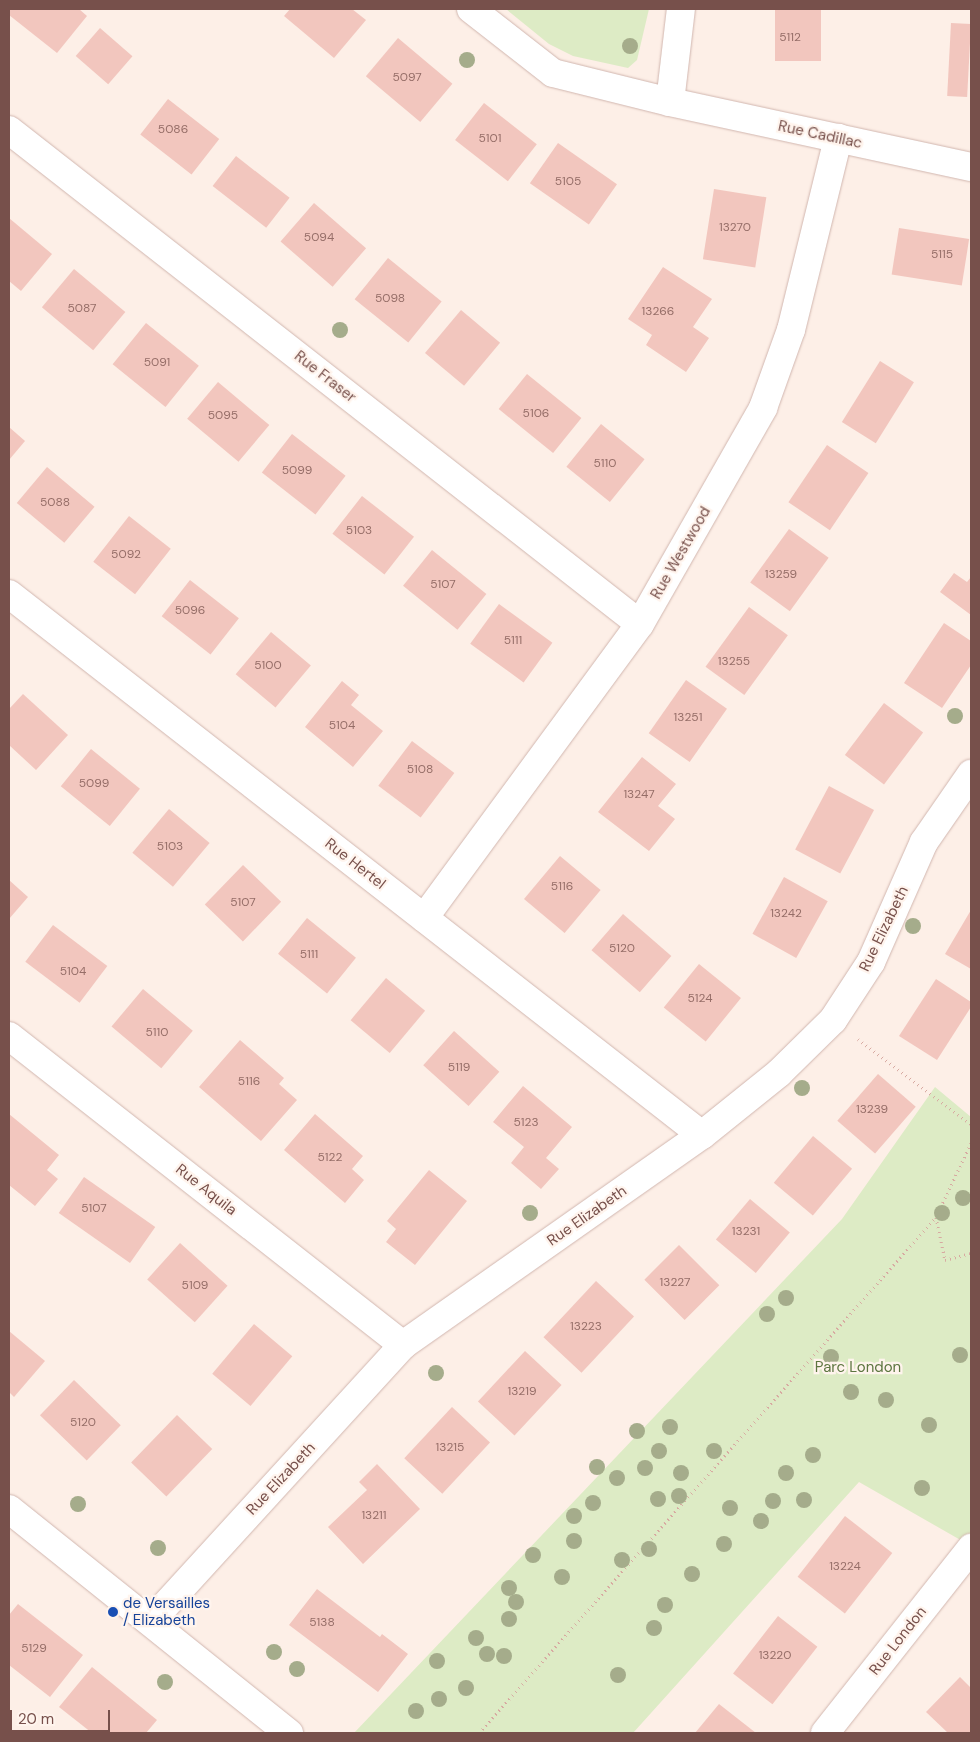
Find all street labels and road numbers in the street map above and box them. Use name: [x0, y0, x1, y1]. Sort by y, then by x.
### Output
street label: Rue Cadillac: [776, 117, 864, 153]
street label: Rue Fraser: [291, 347, 359, 407]
street label: Rue Westwood: [647, 504, 715, 602]
street label: Rue Hertel: [321, 835, 389, 893]
street label: Rue Elizabeth: [856, 883, 912, 975]
street label: Rue Aquila: [172, 1161, 240, 1219]
street label: Rue Elizabeth: [544, 1182, 630, 1250]
street label: Rue Elizabeth: [243, 1439, 319, 1519]
street label: Rue London: [866, 1603, 930, 1679]

